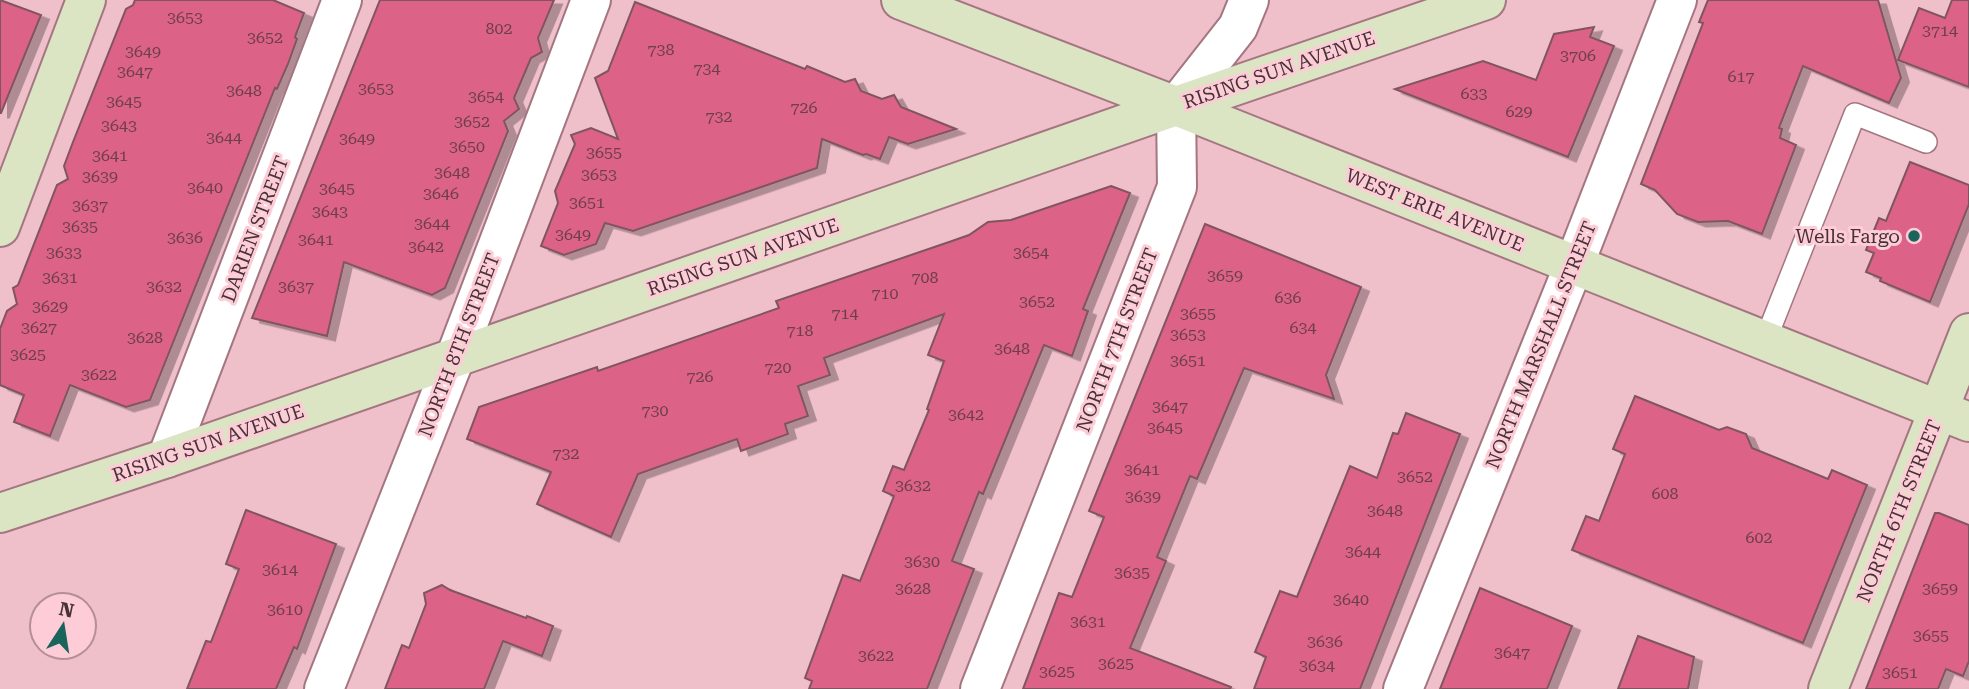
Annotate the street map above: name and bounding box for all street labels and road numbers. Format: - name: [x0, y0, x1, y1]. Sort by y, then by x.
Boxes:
- street label: RISING SUN AVENUE: [1180, 26, 1378, 114]
- street label: DARIEN STREET: [217, 153, 293, 305]
- street label: WEST ERIE AVENUE: [1342, 164, 1528, 256]
- street label: RISING SUN AVENUE: [644, 213, 842, 301]
- street label: NORTH MARSHALL STREET: [1481, 218, 1601, 472]
- street label: NORTH 7TH STREET: [1071, 245, 1163, 435]
- street label: NORTH 8TH STREET: [413, 250, 505, 440]
- street label: RISING SUN AVENUE: [109, 399, 307, 487]
- street label: NORTH 6TH STREET: [1852, 416, 1946, 606]

